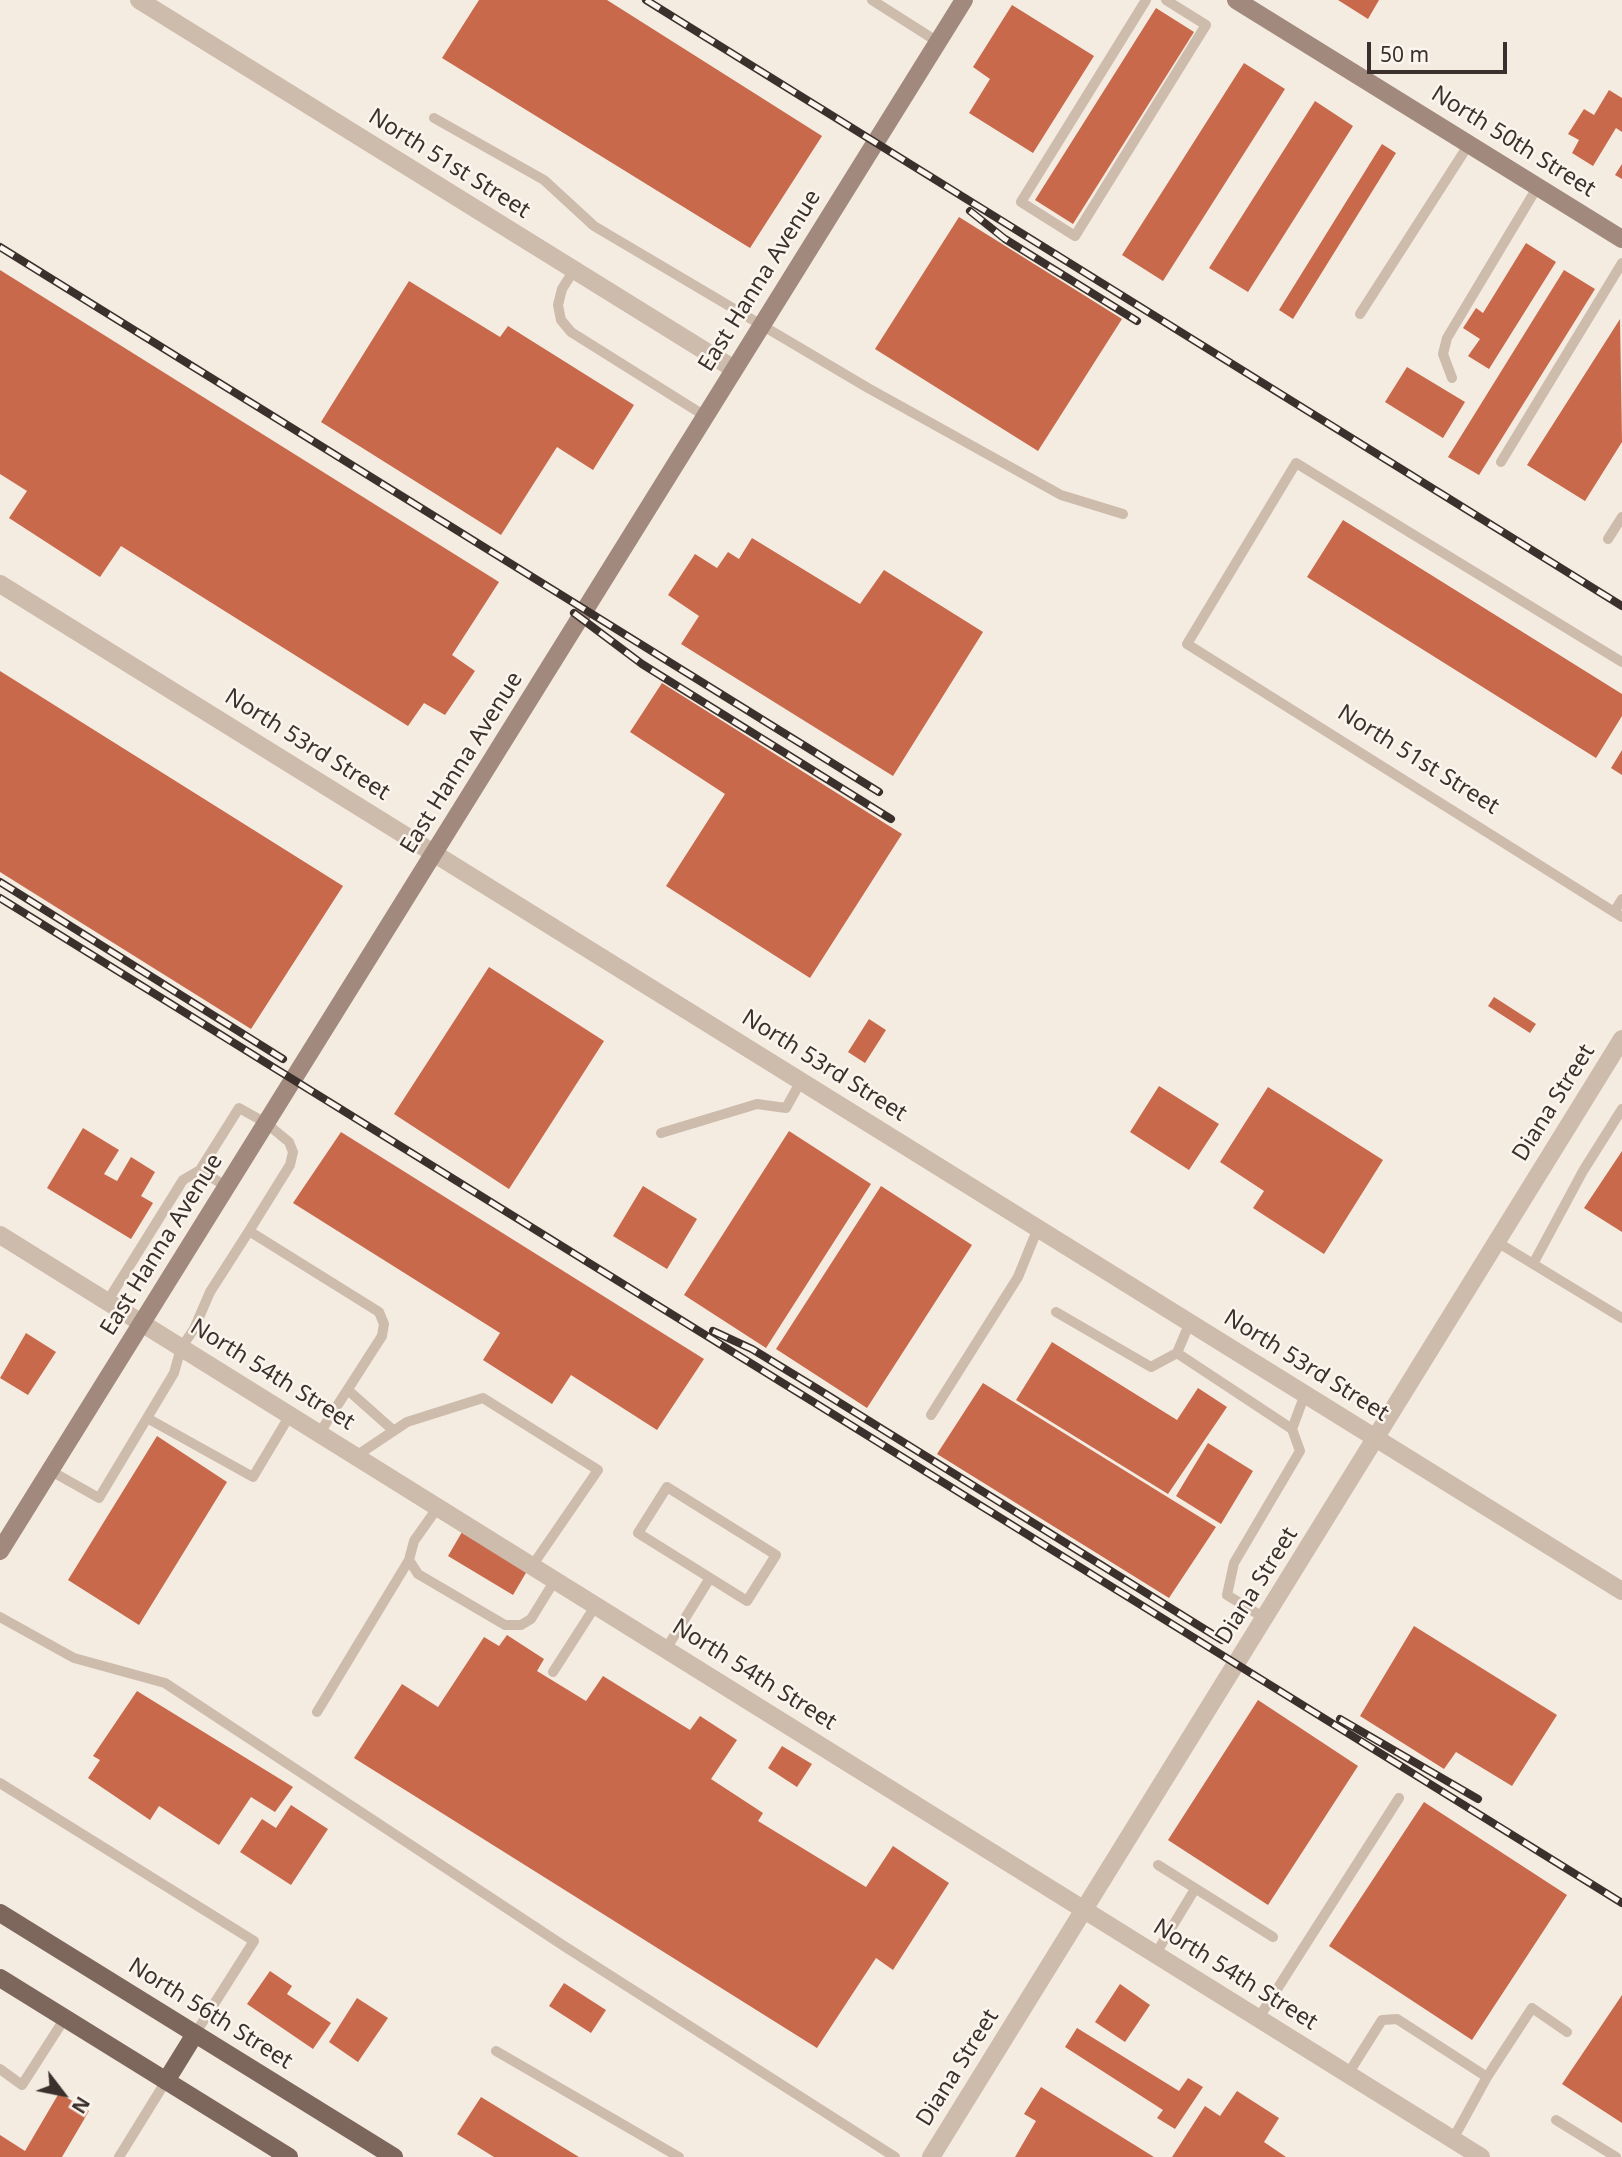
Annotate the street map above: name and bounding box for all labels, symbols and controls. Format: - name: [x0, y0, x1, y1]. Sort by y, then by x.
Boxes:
- scale bar: [1370, 28, 1510, 72]
- text: 50 m: [1380, 40, 1429, 68]
- street label: North 50th Street: [1426, 80, 1600, 204]
- street label: North 51st Street: [363, 103, 535, 225]
- street label: East Hanna Avenue: [693, 185, 827, 377]
- street label: East Hanna Avenue: [395, 667, 529, 859]
- street label: North 53rd Street: [220, 683, 394, 807]
- street label: North 51st Street: [1332, 699, 1504, 821]
- street label: North 53rd Street: [737, 1004, 911, 1128]
- street label: Diana Street: [1507, 1039, 1601, 1167]
- street label: East Hanna Avenue: [95, 1149, 229, 1341]
- street label: North 53rd Street: [1219, 1304, 1393, 1428]
- street label: North 54th Street: [185, 1313, 359, 1437]
- street label: Diana Street: [1210, 1522, 1304, 1650]
- street label: North 54th Street: [667, 1613, 841, 1737]
- street label: North 54th Street: [1148, 1913, 1322, 2037]
- street label: North 56th Street: [123, 1952, 297, 2076]
- street label: Diana Street: [911, 2004, 1005, 2132]
- north arrow: [28, 2059, 98, 2129]
- text: N: [66, 2092, 96, 2119]

